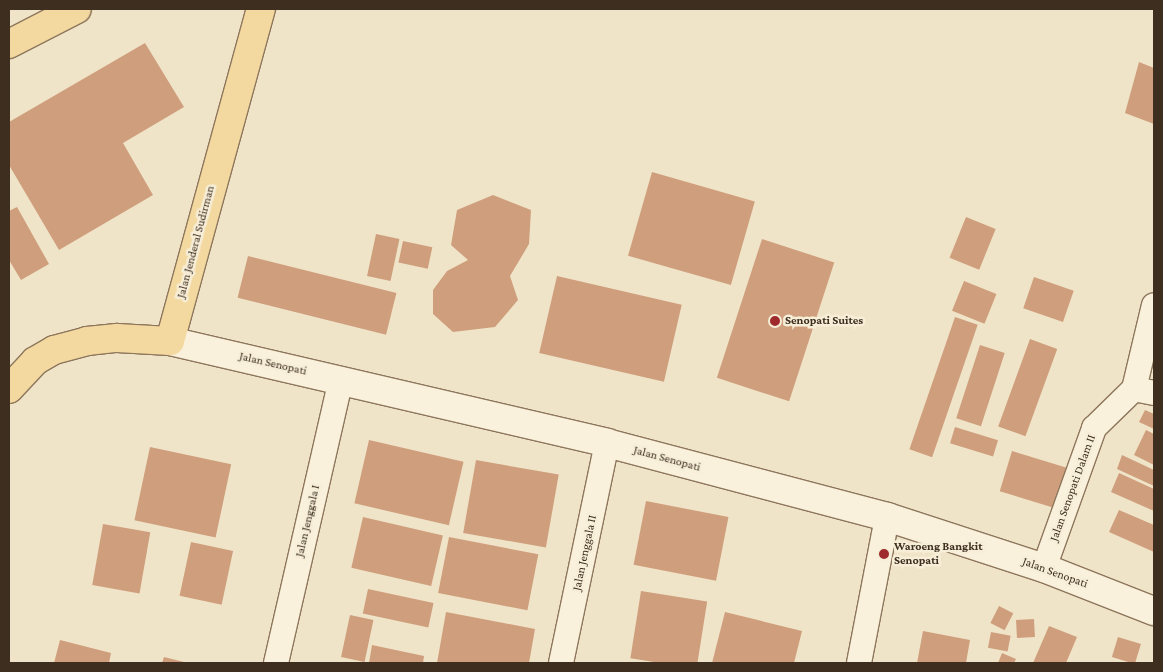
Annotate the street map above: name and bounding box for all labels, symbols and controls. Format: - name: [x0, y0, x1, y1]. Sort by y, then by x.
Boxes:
- street label: Jalan Jenderal Sudirman: [174, 184, 218, 300]
- place label: Senopati Suites: [785, 314, 863, 328]
- marker: Senopati Suites: [769, 315, 781, 327]
- street label: Jalan Senopati: [238, 349, 308, 379]
- street label: Jalan Senopati Dalam II: [1047, 433, 1099, 543]
- street label: Jalan Senopati: [632, 443, 702, 475]
- street label: Jalan Jenggala I: [293, 484, 323, 558]
- street label: Jalan Jenggala II: [570, 514, 600, 592]
- place label: Waroeng Bangkit Senopati: [894, 540, 982, 568]
- marker: Waroeng Bangkit Senopati: [878, 548, 890, 560]
- street label: Jalan Senopati: [1020, 554, 1090, 592]

